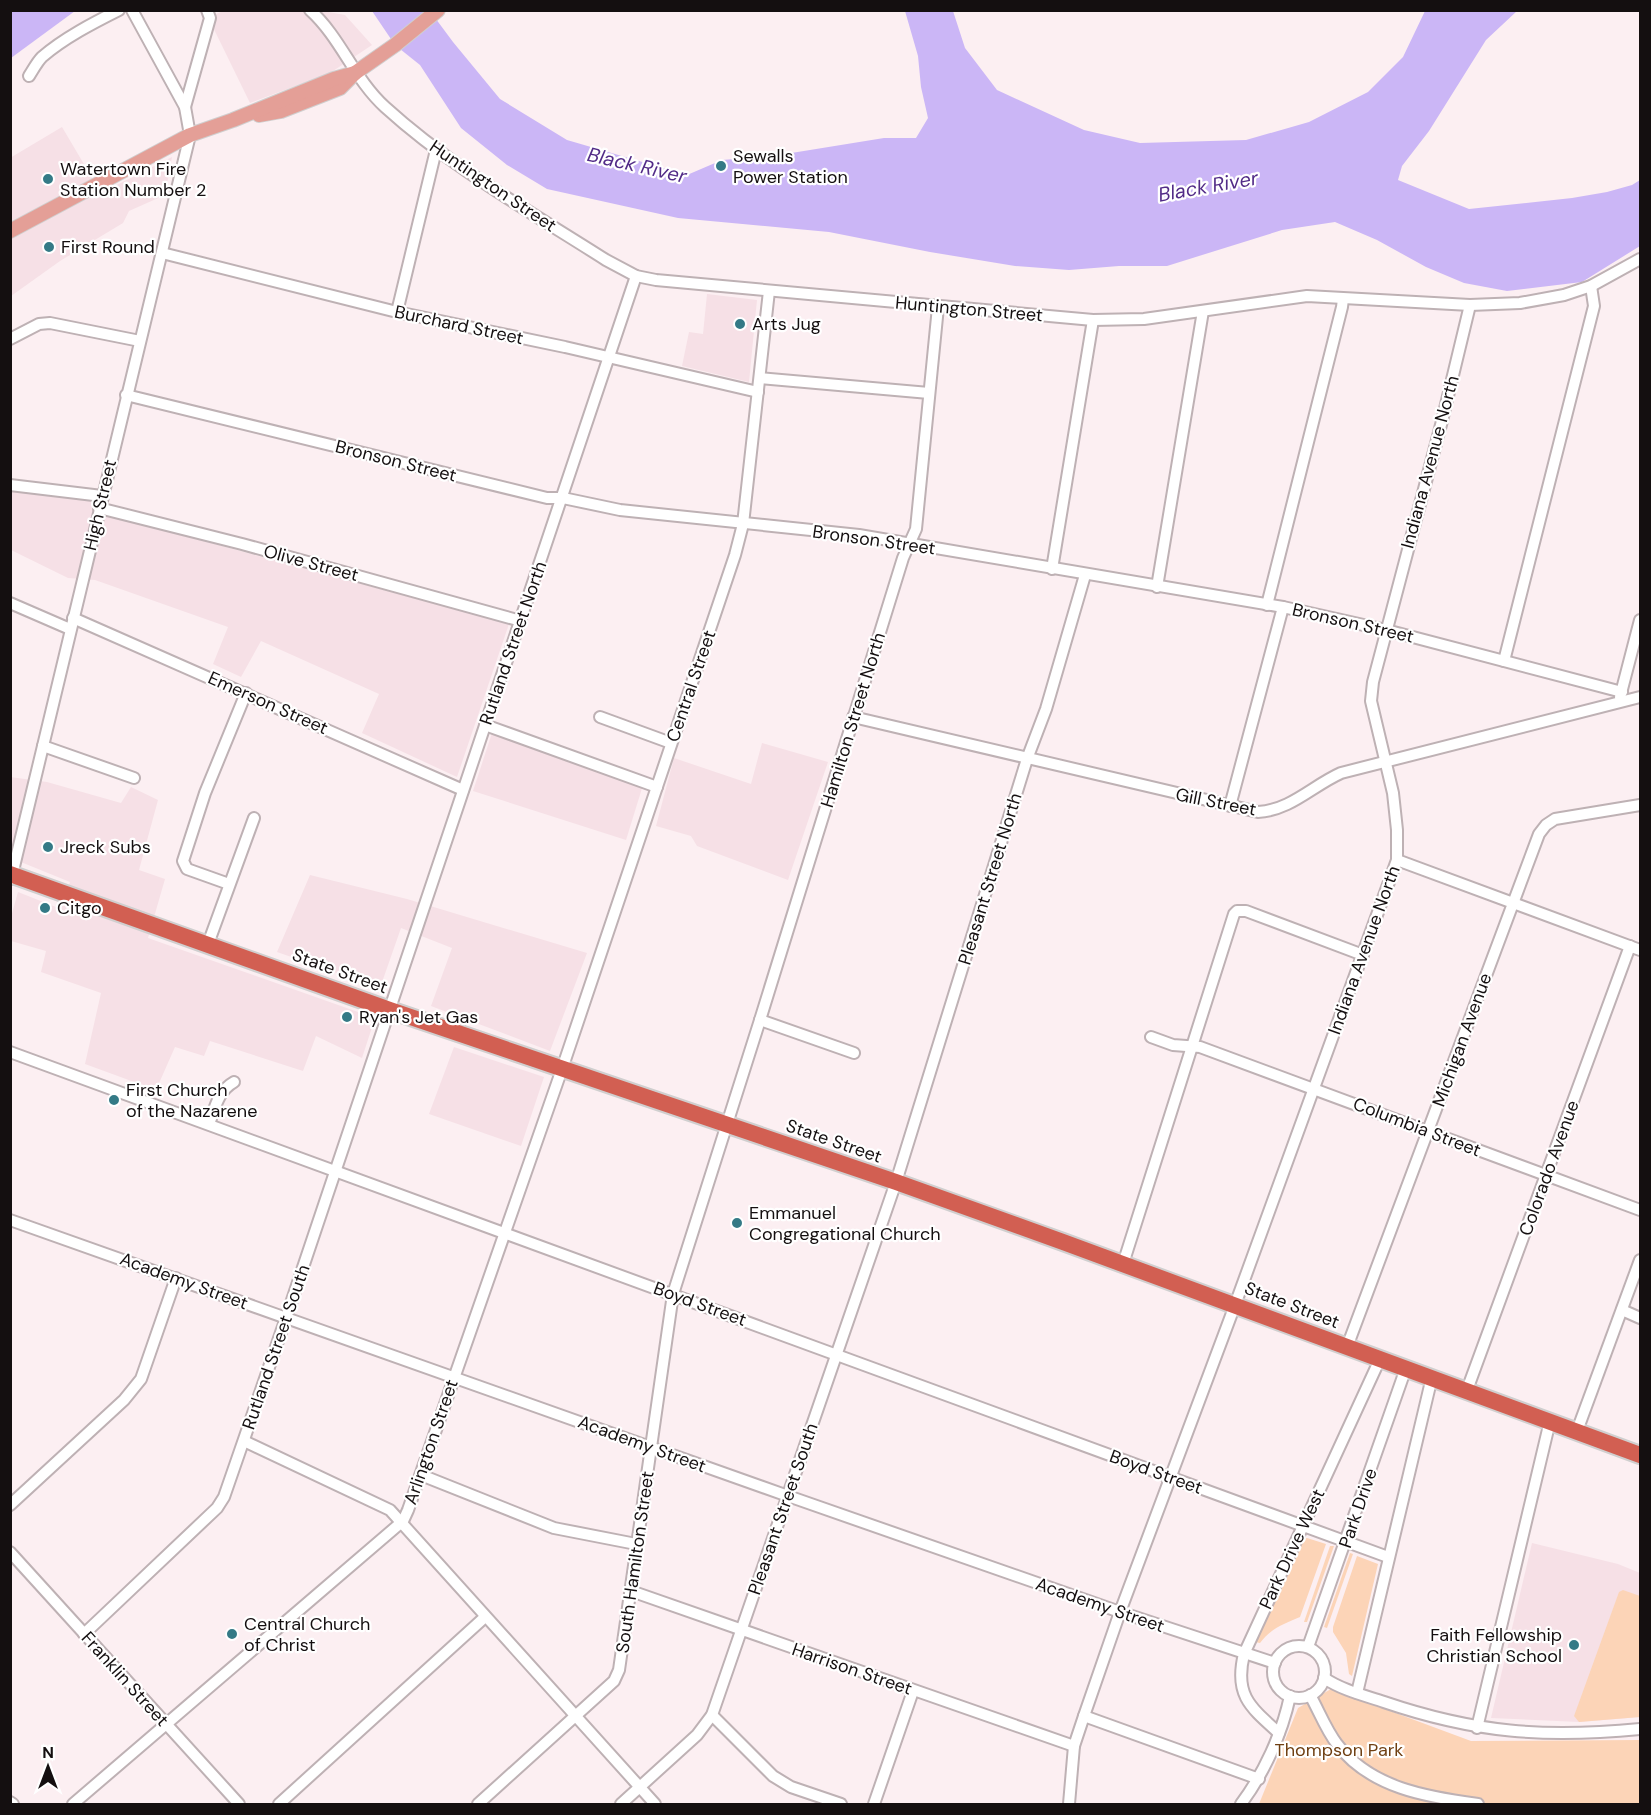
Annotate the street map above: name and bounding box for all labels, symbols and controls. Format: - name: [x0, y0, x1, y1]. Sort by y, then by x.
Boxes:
- street label: Huntington Street: [425, 135, 561, 237]
- water label: Black River: [585, 141, 690, 189]
- place label: Sewalls Power Station: [733, 144, 848, 189]
- place label: Watertown Fire Station Number 2: [60, 157, 206, 202]
- marker: Sewalls Power Station: [714, 159, 728, 173]
- water label: Black River: [1156, 164, 1261, 208]
- marker: Watertown Fire Station Number 2: [41, 172, 55, 186]
- place label: First Round: [61, 235, 155, 259]
- marker: First Round: [42, 240, 56, 254]
- street label: Huntington Street: [894, 291, 1044, 327]
- street label: Burchard Street: [392, 300, 526, 350]
- place label: Arts Jug: [752, 312, 821, 336]
- marker: Arts Jug: [733, 317, 747, 331]
- street label: Indiana Avenue North: [1395, 373, 1465, 551]
- street label: Bronson Street: [333, 434, 459, 488]
- street label: High Street: [78, 457, 122, 553]
- street label: Bronson Street: [811, 519, 937, 561]
- street label: Olive Street: [261, 539, 361, 587]
- street label: Rutland Street North: [474, 558, 552, 728]
- street label: Bronson Street: [1290, 597, 1416, 649]
- street label: Central Street: [661, 627, 721, 745]
- street label: Hamilton Street North: [815, 629, 891, 811]
- street label: Emerson Street: [204, 666, 332, 740]
- street label: Gill Street: [1174, 782, 1258, 822]
- street label: Pleasant Street North: [952, 790, 1028, 968]
- place label: Jreck Subs: [60, 835, 151, 859]
- marker: Jreck Subs: [41, 840, 55, 854]
- street label: Indiana Avenue North: [1322, 862, 1406, 1038]
- place label: Citgo: [57, 896, 102, 920]
- marker: Citgo: [38, 901, 52, 915]
- street label: State Street: [289, 943, 391, 999]
- street label: Michigan Avenue: [1427, 970, 1497, 1110]
- place label: Ryan's Jet Gas: [359, 1005, 478, 1029]
- marker: Ryan's Jet Gas: [340, 1010, 354, 1024]
- place label: First Church of the Nazarene: [126, 1078, 257, 1123]
- street label: Columbia Street: [1350, 1092, 1484, 1162]
- marker: First Church of the Nazarene: [107, 1093, 121, 1107]
- street label: Colorado Avenue: [1513, 1097, 1585, 1239]
- street label: State Street: [783, 1113, 885, 1169]
- place label: Emmanuel Congregational Church: [749, 1201, 941, 1246]
- marker: Emmanuel Congregational Church: [730, 1216, 744, 1230]
- street label: Academy Street: [117, 1247, 251, 1315]
- street label: Rutland Street South: [237, 1261, 315, 1433]
- street label: Boyd Street: [650, 1276, 750, 1332]
- street label: State Street: [1241, 1276, 1343, 1334]
- street label: Arlington Street: [398, 1376, 464, 1508]
- street label: Academy Street: [575, 1410, 709, 1478]
- street label: Pleasant Street South: [742, 1420, 824, 1598]
- street label: Boyd Street: [1106, 1444, 1206, 1500]
- street label: Park Drive: [1333, 1465, 1383, 1551]
- street label: South Hamilton Street: [610, 1469, 660, 1655]
- street label: Park Drive West: [1254, 1485, 1330, 1613]
- street label: Academy Street: [1032, 1572, 1168, 1638]
- place label: Central Church of Christ: [244, 1612, 370, 1657]
- place label: Faith Fellowship Christian School: [1426, 1623, 1562, 1668]
- street label: Franklin Street: [76, 1626, 174, 1732]
- marker: Central Church of Christ: [225, 1627, 239, 1641]
- street label: Harrison Street: [789, 1637, 915, 1701]
- marker: Faith Fellowship Christian School: [1567, 1638, 1581, 1652]
- north arrow: [18, 1737, 78, 1797]
- park label: Thompson Park: [1275, 1738, 1403, 1762]
- text: N: [42, 1742, 54, 1763]

